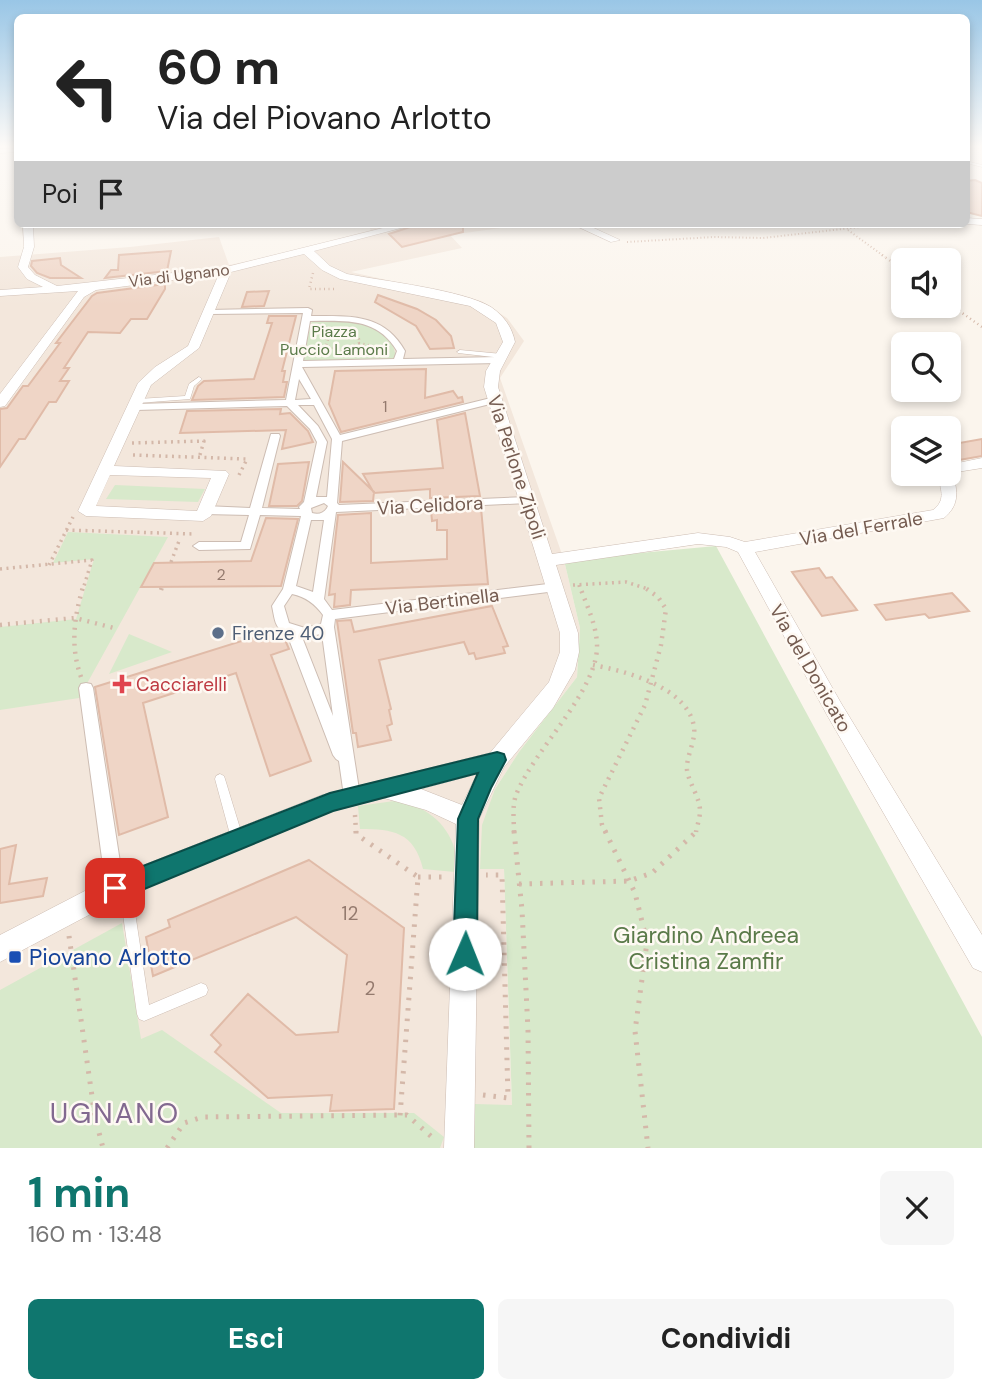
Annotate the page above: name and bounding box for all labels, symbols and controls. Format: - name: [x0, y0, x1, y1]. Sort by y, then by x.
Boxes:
- text: 60 m: [157, 35, 280, 99]
- icon: left: [42, 42, 133, 133]
- text: Via del Piovano Arlotto: [157, 97, 492, 139]
- icon: arrive: [92, 175, 130, 213]
- text: Poi: [42, 177, 78, 211]
- map controls: [891, 248, 961, 486]
- button: sound: [891, 248, 961, 318]
- street label: Via di Ugnano: [127, 259, 231, 292]
- park label: Piazza Puccio Lamoni: [280, 321, 388, 360]
- button: search: [891, 332, 961, 402]
- street label: Via Perlone Zipoli: [481, 392, 552, 542]
- house number: 1: [383, 396, 388, 417]
- button: layers: [891, 416, 961, 486]
- street label: Via Celidora: [376, 490, 484, 521]
- street label: Via del Ferrale: [798, 505, 925, 552]
- house number: 2: [216, 564, 226, 585]
- street label: Via Bertinella: [384, 582, 500, 621]
- street label: Via del Donicato: [764, 600, 857, 737]
- place label: Firenze 40: [232, 621, 324, 646]
- marker: Firenze 40: [210, 625, 226, 641]
- place label: Cacciarelli: [136, 672, 227, 697]
- marker: Cacciarelli: [114, 676, 130, 692]
- pin: [85, 858, 145, 918]
- icon: arrive: [96, 869, 134, 907]
- house number: 12: [342, 901, 358, 926]
- position arrow: [428, 917, 502, 991]
- park label: Giardino Andreea Cristina Zamfir: [613, 920, 799, 976]
- place label: Piovano Arlotto: [29, 942, 191, 972]
- marker: Piovano Arlotto: [7, 949, 23, 965]
- house number: 2: [365, 976, 376, 1001]
- district label: UGNANO: [50, 1095, 180, 1132]
- text: 1 min: [28, 1165, 130, 1220]
- button: close: [880, 1171, 954, 1245]
- text: 160 m · 13:48: [28, 1219, 162, 1249]
- button: Esci: [28, 1299, 484, 1379]
- button: Condividi: [498, 1299, 954, 1379]

